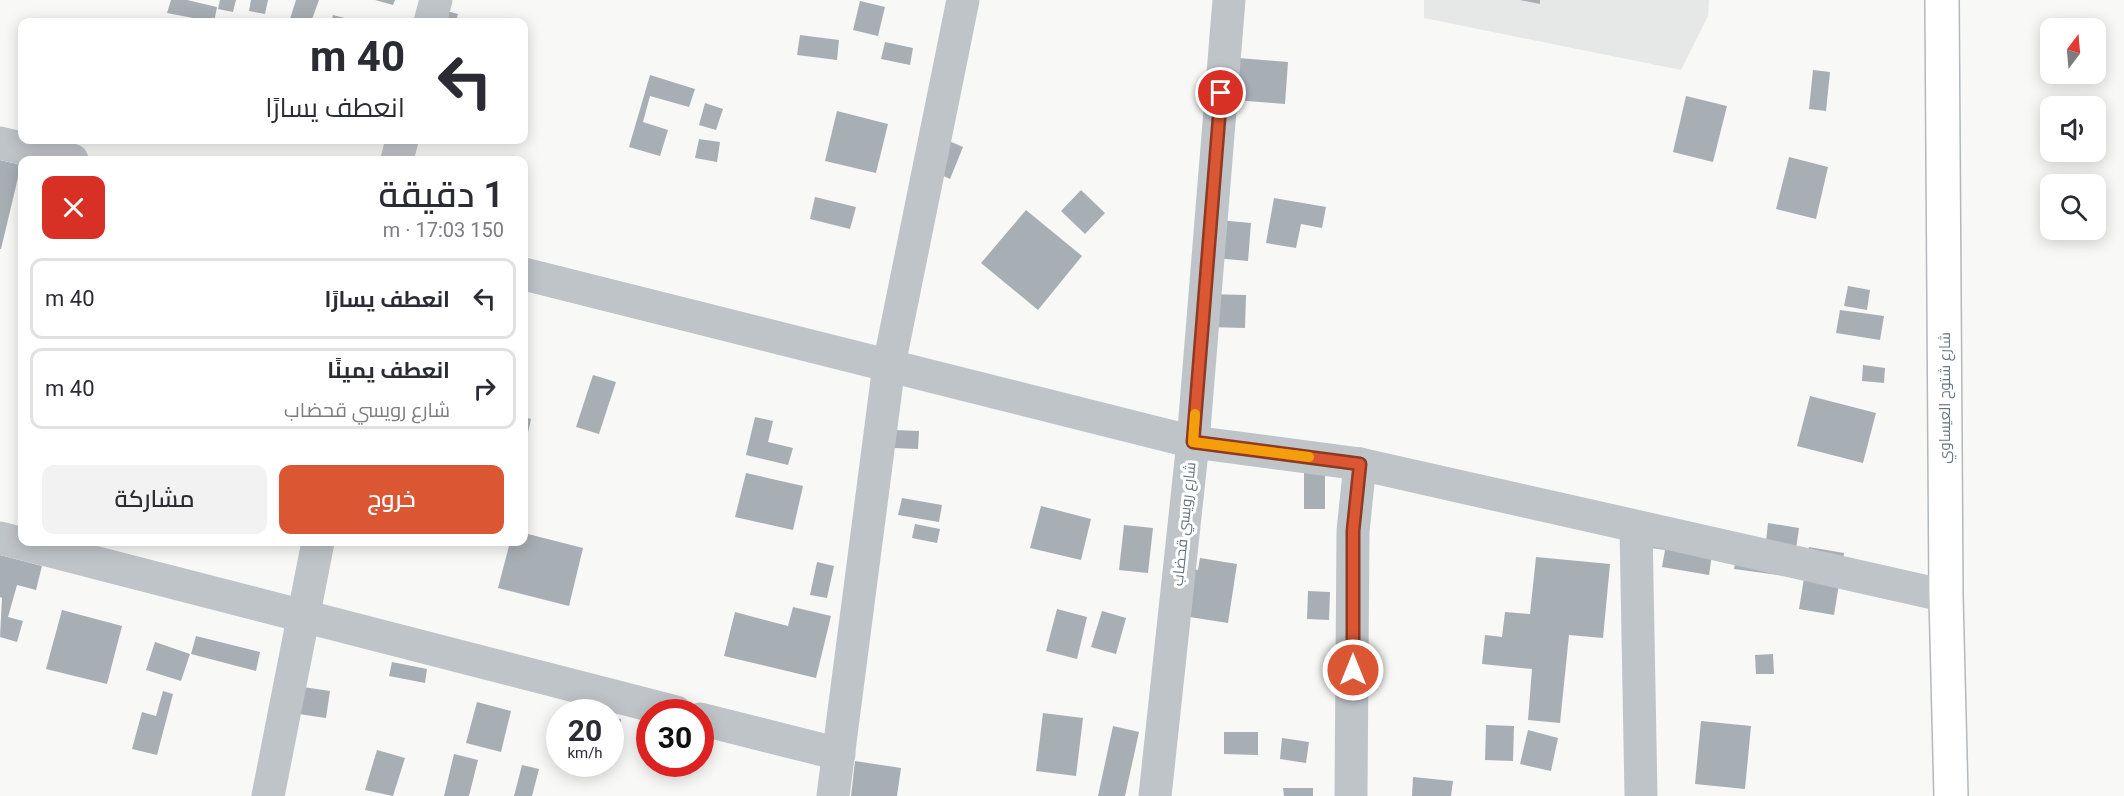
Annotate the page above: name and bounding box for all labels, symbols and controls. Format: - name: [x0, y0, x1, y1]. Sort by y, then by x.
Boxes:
- north arrow: [2040, 18, 2106, 84]
- map controls: [2040, 18, 2106, 240]
- text: 40 m: [310, 32, 405, 81]
- icon: left: [426, 42, 504, 120]
- pin: [1195, 67, 1246, 118]
- icon: arrive: [1204, 76, 1237, 109]
- text: انعطف يسارًا: [265, 92, 405, 124]
- button: sound: [2040, 96, 2106, 162]
- text: 1 دقيقة: [379, 174, 504, 216]
- button: search: [2040, 174, 2106, 240]
- button: close: [42, 176, 105, 239]
- text: 150 m · 17:03: [383, 218, 504, 242]
- icon: left: [468, 282, 501, 315]
- text: 40 m: [45, 286, 95, 311]
- text: انعطف يسارًا: [325, 287, 450, 312]
- street label: شارع شتوح العيساوي: [1936, 332, 1957, 464]
- text: انعطف يمينًا: [327, 358, 450, 383]
- icon: right: [468, 372, 501, 405]
- text: 40 m: [45, 376, 95, 401]
- text: شارع رويسي قحضاب: [284, 398, 450, 422]
- street label: شارع رويسي قحضاب: [1169, 461, 1202, 587]
- button: مشاركة: [42, 465, 267, 534]
- button: خروج: [279, 465, 504, 534]
- position arrow: [1321, 638, 1385, 702]
- speed limit sign: 30: [636, 699, 714, 777]
- text: 20: [568, 713, 602, 748]
- text: km/h: [567, 744, 603, 762]

